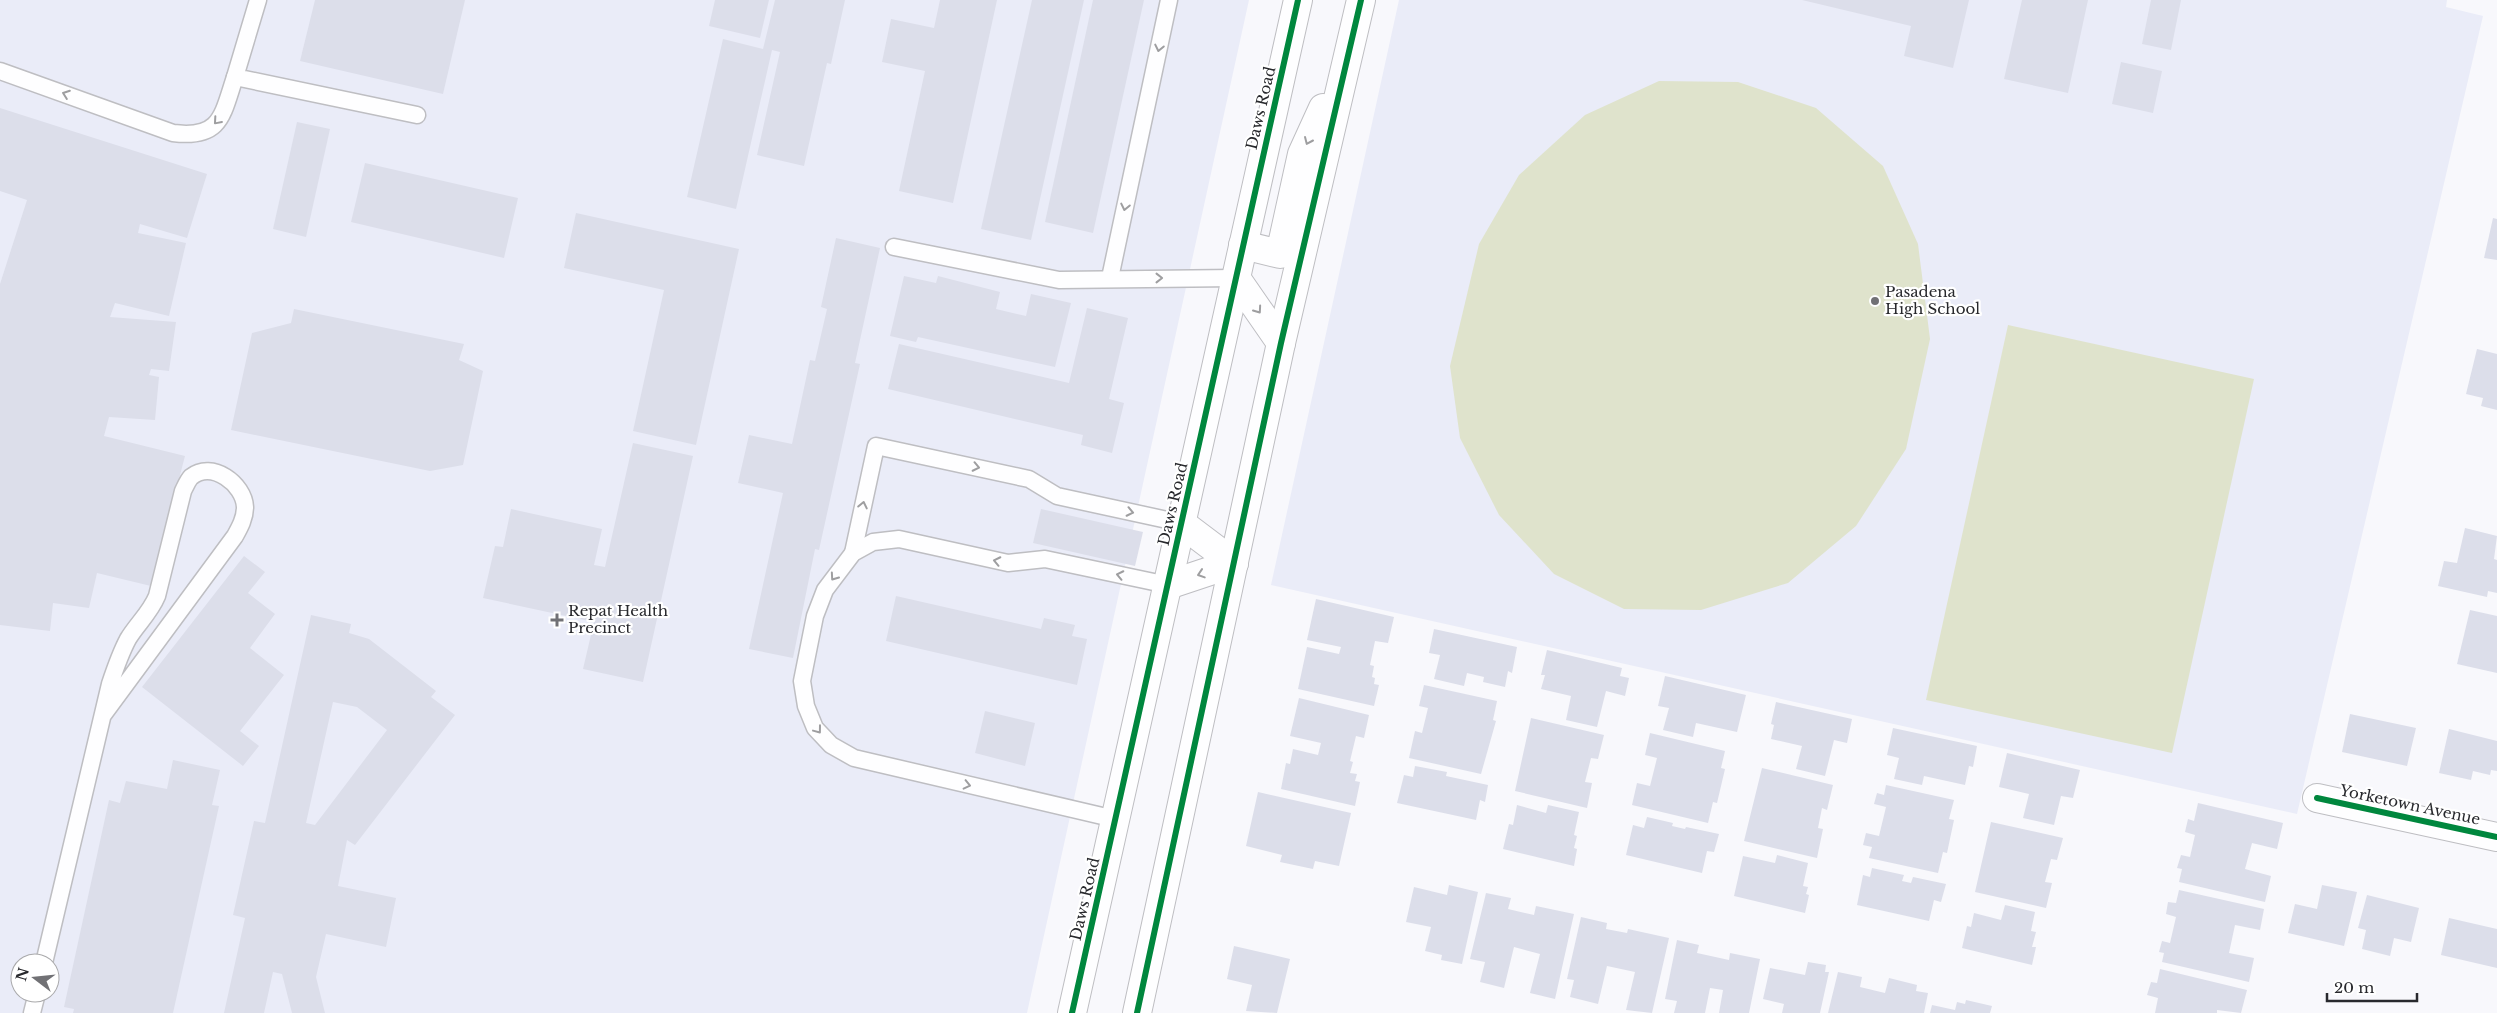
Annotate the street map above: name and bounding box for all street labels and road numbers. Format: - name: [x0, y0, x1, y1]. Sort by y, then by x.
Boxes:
- street label: Daws Road: [1242, 64, 1279, 151]
- street label: Daws Road: [1154, 460, 1191, 547]
- street label: Yorketown Avenue: [2337, 780, 2482, 829]
- street label: Daws Road: [1066, 855, 1103, 942]

